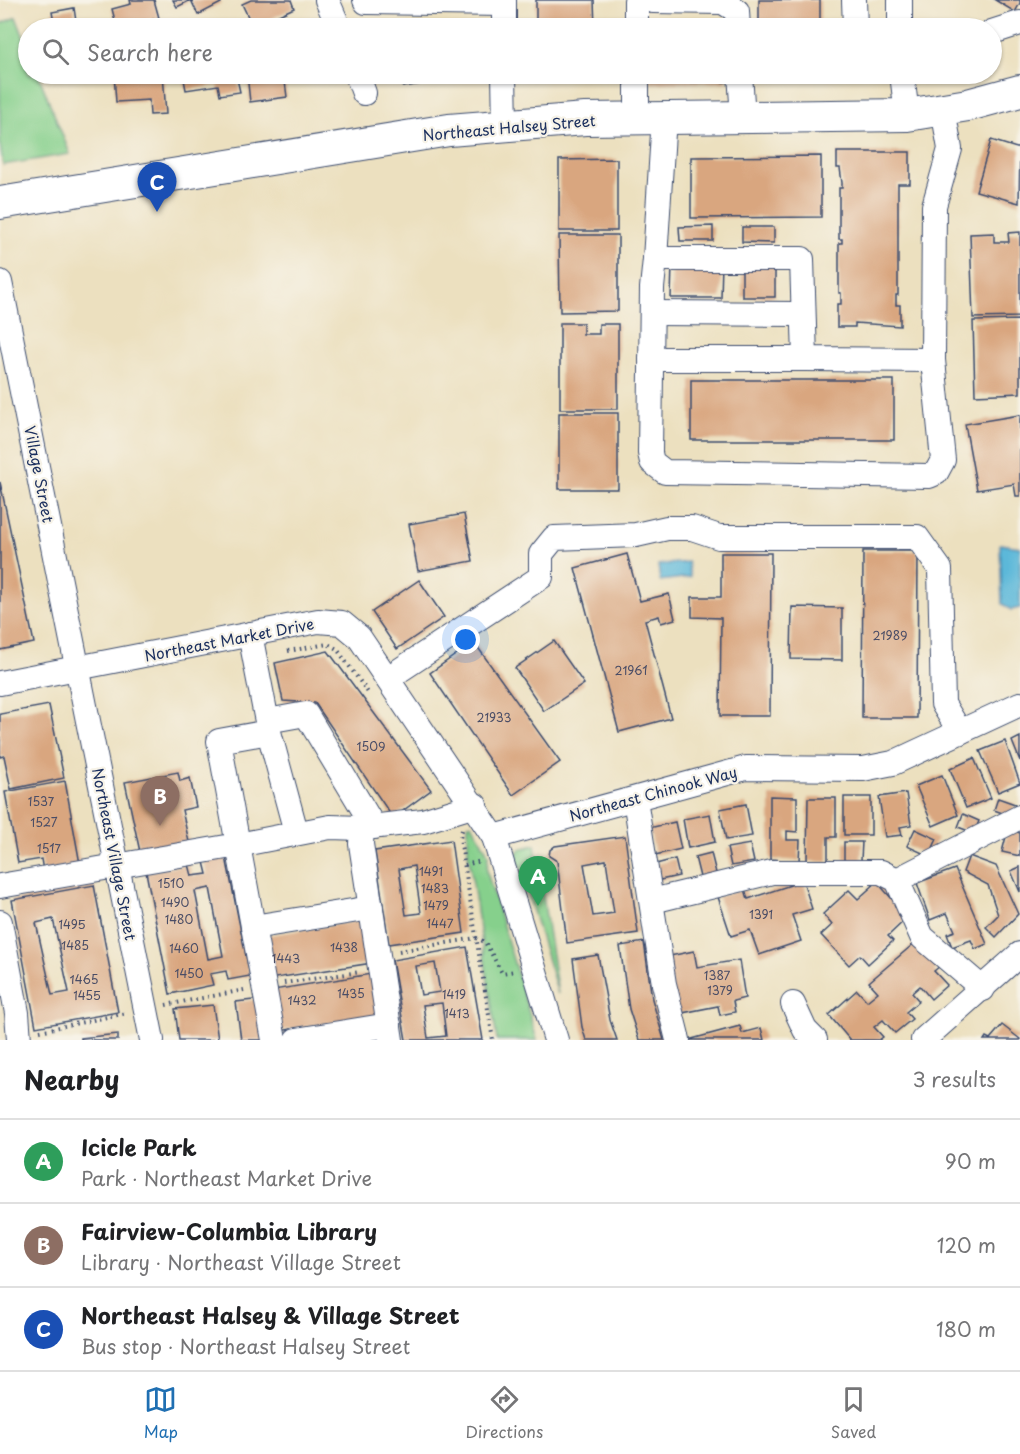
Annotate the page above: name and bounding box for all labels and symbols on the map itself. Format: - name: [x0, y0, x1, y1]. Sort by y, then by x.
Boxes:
- street label: Northeast Halsey Street: [422, 108, 597, 146]
- pin: C: [138, 162, 176, 212]
- street label: Village Street: [19, 424, 61, 524]
- street label: Northeast Market Drive: [142, 611, 316, 667]
- your location: [451, 625, 480, 654]
- house number: 21989: [872, 626, 908, 644]
- house number: 21961: [614, 661, 648, 679]
- house number: 21933: [476, 708, 512, 726]
- house number: 1509: [357, 737, 385, 755]
- street label: Northeast Chinook Way: [567, 760, 739, 826]
- street label: Northeast Village Street: [87, 766, 143, 942]
- pin: B: [140, 776, 180, 826]
- house number: 1537: [28, 792, 55, 810]
- house number: 1527: [30, 813, 58, 831]
- house number: 1517: [37, 839, 62, 857]
- pin: A: [518, 856, 558, 906]
- house number: 1491: [419, 862, 443, 880]
- house number: 1510: [158, 874, 184, 892]
- house number: 1483: [421, 879, 449, 897]
- house number: 1490: [161, 893, 189, 911]
- house number: 1479: [423, 896, 449, 914]
- house number: 1391: [749, 905, 773, 923]
- house number: 1480: [165, 910, 194, 928]
- house number: 1447: [427, 914, 454, 932]
- house number: 1495: [58, 915, 86, 933]
- house number: 1485: [61, 936, 89, 954]
- house number: 1438: [330, 938, 358, 956]
- house number: 1460: [169, 939, 199, 957]
- house number: 1443: [272, 949, 300, 967]
- house number: 1450: [175, 964, 204, 982]
- house number: 1387: [704, 966, 730, 984]
- house number: 1465: [70, 970, 98, 988]
- house number: 1379: [707, 981, 733, 999]
- house number: 1435: [337, 984, 365, 1002]
- house number: 1419: [442, 985, 466, 1003]
- house number: 1455: [73, 986, 101, 1004]
- house number: 1432: [288, 991, 316, 1009]
- house number: 1413: [444, 1004, 470, 1022]

